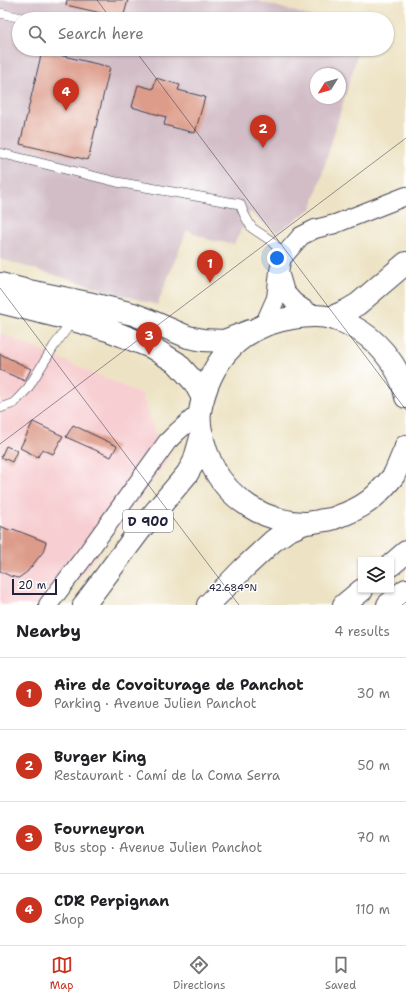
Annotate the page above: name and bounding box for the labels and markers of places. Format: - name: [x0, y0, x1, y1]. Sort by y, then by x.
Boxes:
- pin: 4: [53, 78, 79, 111]
- pin: 2: [250, 115, 276, 148]
- pin: 1: [197, 250, 223, 283]
- pin: 3: [136, 322, 162, 355]

